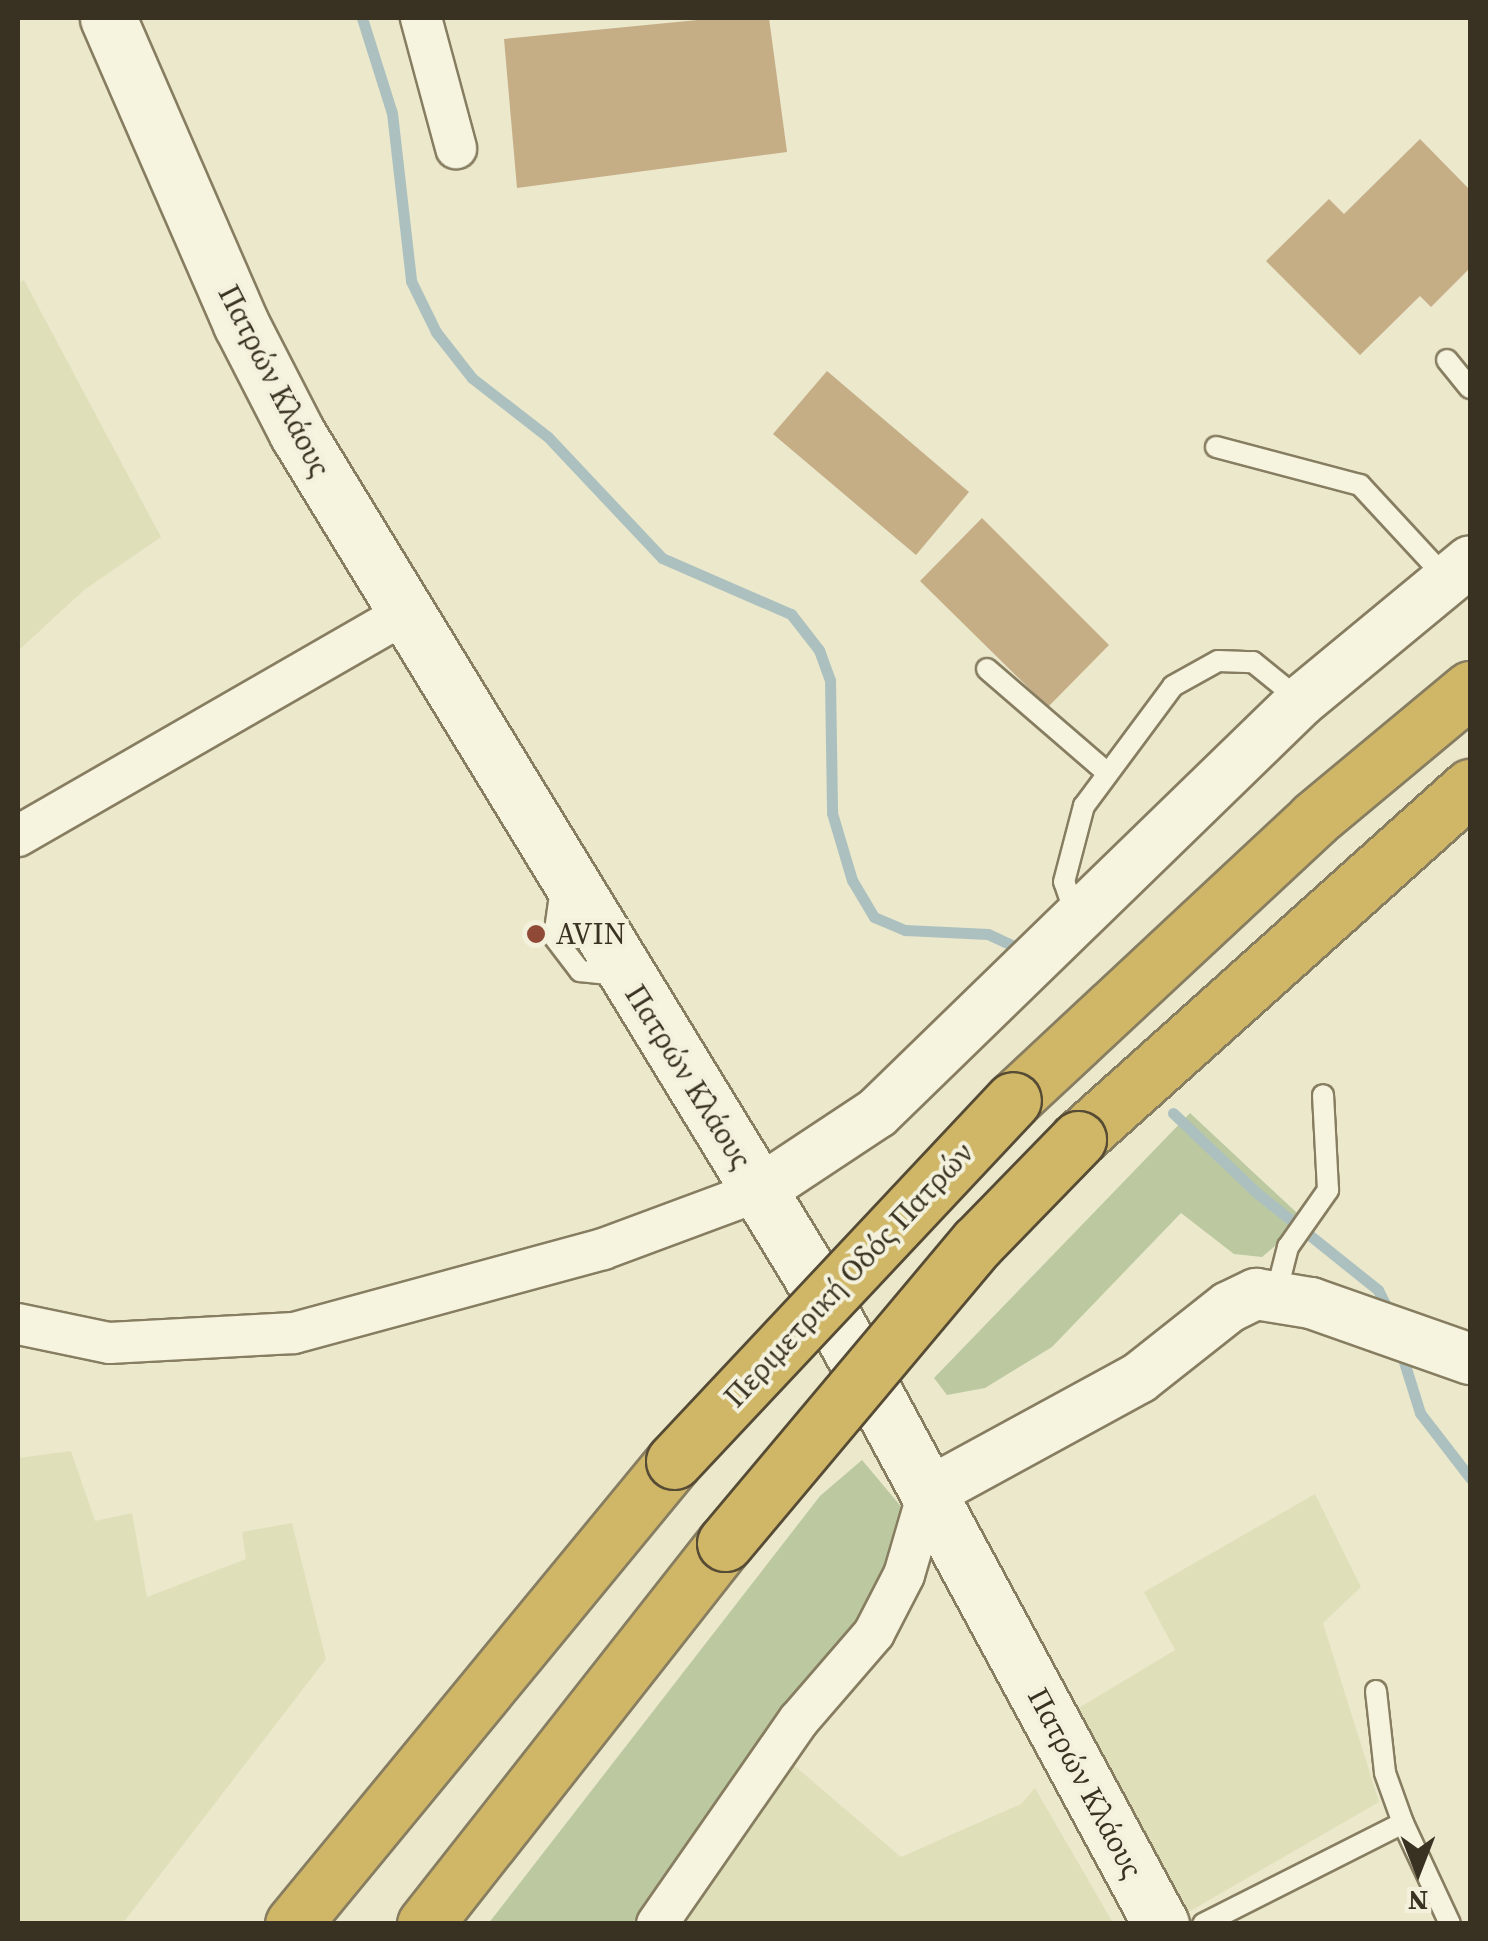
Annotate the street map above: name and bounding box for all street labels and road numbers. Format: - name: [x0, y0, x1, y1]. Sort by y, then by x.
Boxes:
- street label: Πατρών Κλάους: [210, 279, 338, 483]
- street label: Πατρών Κλάους: [617, 978, 759, 1176]
- street label: Περιμετρική Οδός Πατρών: [717, 1135, 981, 1415]
- street label: Πατρών Κλάους: [1020, 1682, 1150, 1884]

